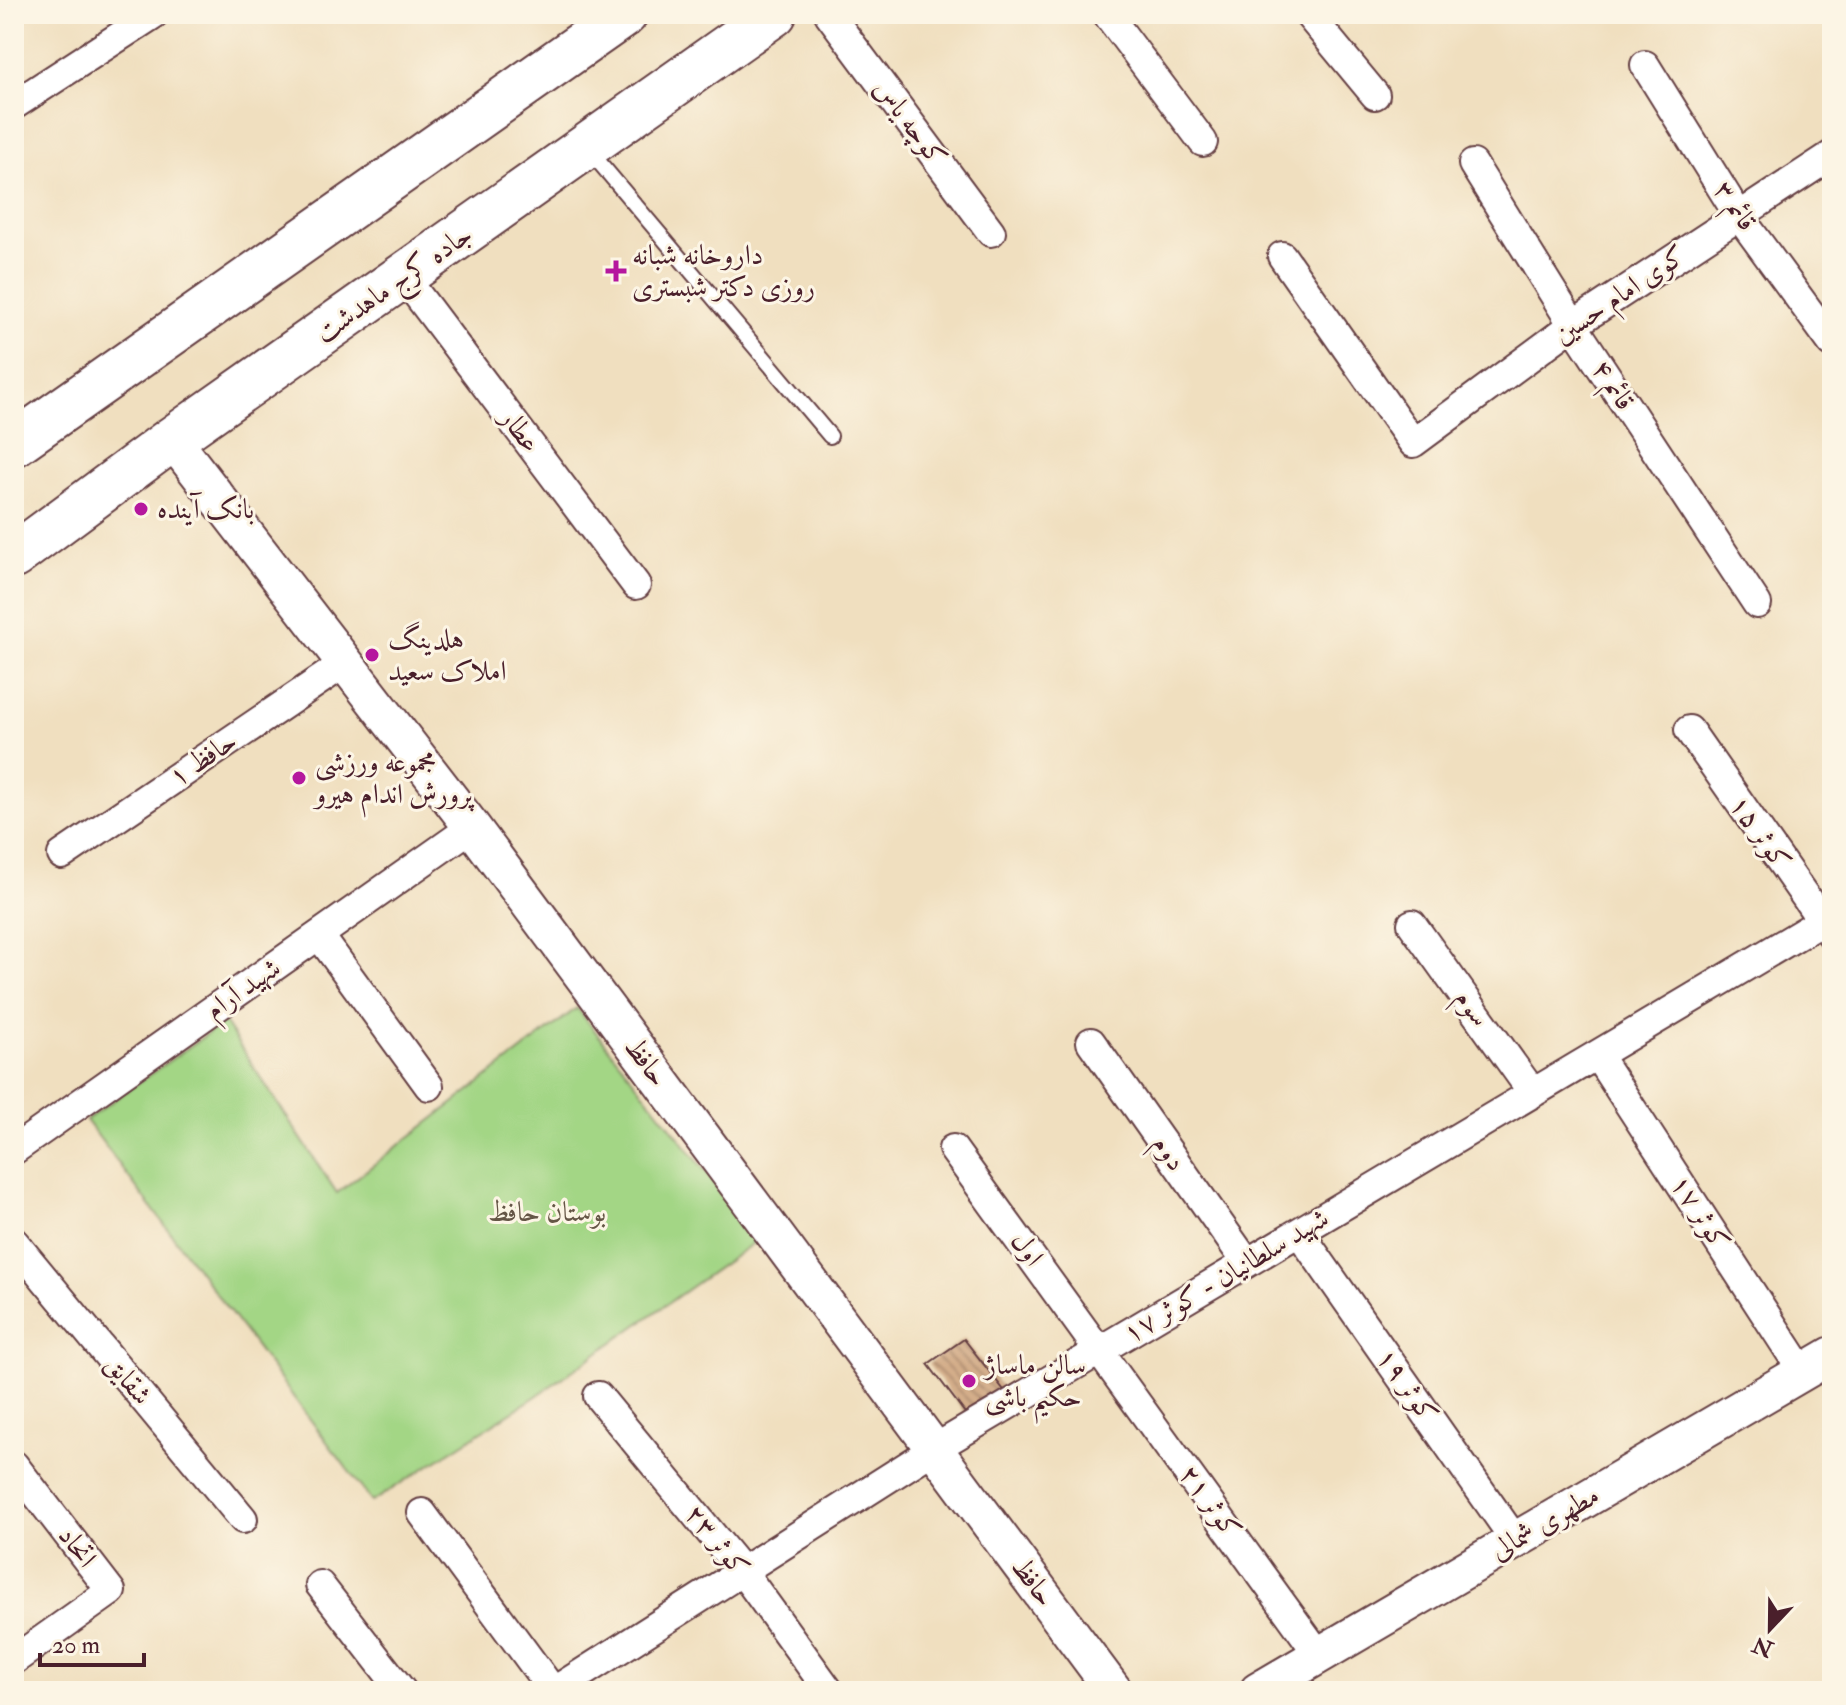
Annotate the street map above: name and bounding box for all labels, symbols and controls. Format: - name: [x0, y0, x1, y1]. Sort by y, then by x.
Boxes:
- street label: کوچه یاس: [865, 72, 954, 175]
- street label: قائم ۳: [1701, 174, 1764, 241]
- street label: جاده کرج ماهدشت: [309, 217, 483, 357]
- place label: داروخانه شبانه روزی دکتر شبستری: [632, 238, 815, 305]
- street label: کوی امام حسین: [1547, 238, 1697, 357]
- marker: داروخانه شبانه روزی دکتر شبستری: [607, 262, 625, 280]
- street label: قائم ۴: [1579, 353, 1642, 420]
- street label: عطار: [490, 400, 548, 460]
- place label: بانک آینده: [157, 492, 254, 527]
- marker: بانک آینده: [132, 500, 150, 518]
- place label: هلدینگ املاک سعید: [388, 621, 507, 689]
- marker: هلدینگ املاک سعید: [363, 646, 381, 664]
- street label: حافظ ۱: [162, 724, 244, 794]
- place label: مجموعه ورزشی پرورش اندام هیرو: [312, 745, 476, 818]
- marker: مجموعه ورزشی پرورش اندام هیرو: [290, 769, 308, 787]
- street label: کوثر ۱۵: [1722, 789, 1798, 877]
- street label: شهید آرام: [198, 950, 291, 1032]
- street label: سوم: [1442, 982, 1497, 1037]
- street label: حافظ: [616, 1030, 676, 1094]
- street label: دوم: [1139, 1128, 1194, 1181]
- street label: کوثر ۱۷: [1663, 1168, 1737, 1258]
- park label: بوستان حافظ: [488, 1195, 606, 1230]
- street label: شهید سلطانیان - کوثر ۱۷: [1117, 1201, 1335, 1351]
- street label: اول: [1003, 1225, 1051, 1273]
- street label: کوثر ۱۹: [1369, 1342, 1445, 1430]
- street label: شقایق: [97, 1348, 159, 1412]
- place label: سالن ماساژ حکیم باشی: [982, 1348, 1086, 1424]
- marker: سالن ماساژ حکیم باشی: [960, 1372, 978, 1390]
- street label: کوثر ۲۱: [1171, 1458, 1249, 1546]
- street label: مطهری شمالی: [1484, 1478, 1606, 1568]
- street label: کوثر ۲۳: [677, 1497, 757, 1585]
- street label: اتحاد: [50, 1519, 104, 1575]
- street label: حافظ: [1003, 1550, 1063, 1614]
- north arrow: [1730, 1589, 1810, 1669]
- scale bar: [40, 1617, 144, 1667]
- text: 20 m: [52, 1630, 101, 1661]
- text: N: [1748, 1630, 1778, 1664]

